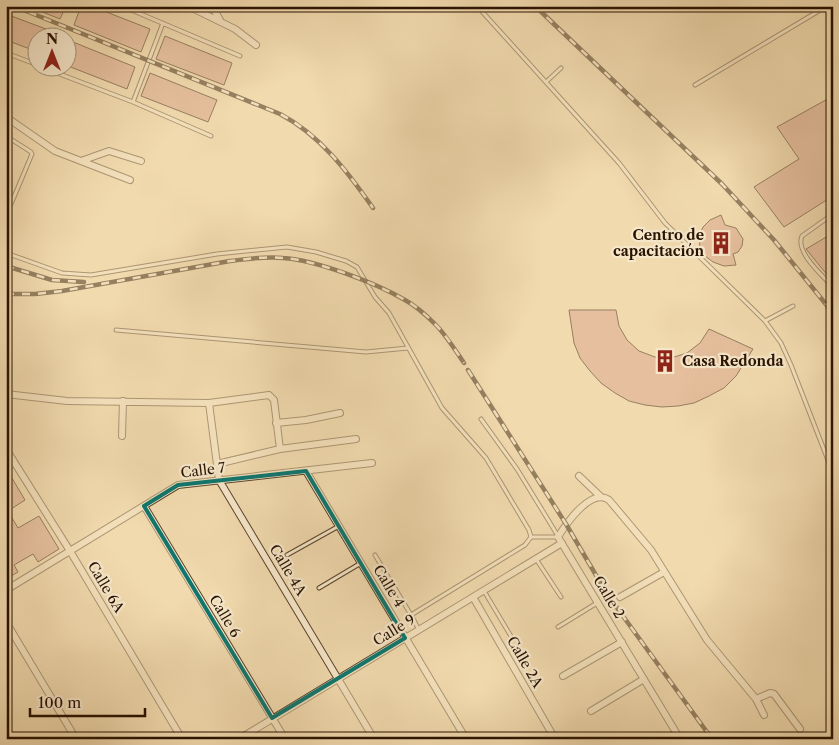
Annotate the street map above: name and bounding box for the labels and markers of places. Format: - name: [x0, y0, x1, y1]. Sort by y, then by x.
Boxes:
- place label: Centro de capacitación: [613, 226, 704, 260]
- building icon: Centro de capacitación: [708, 230, 734, 256]
- building icon: Casa Redonda: [652, 348, 678, 374]
- place label: Casa Redonda: [682, 352, 785, 370]

